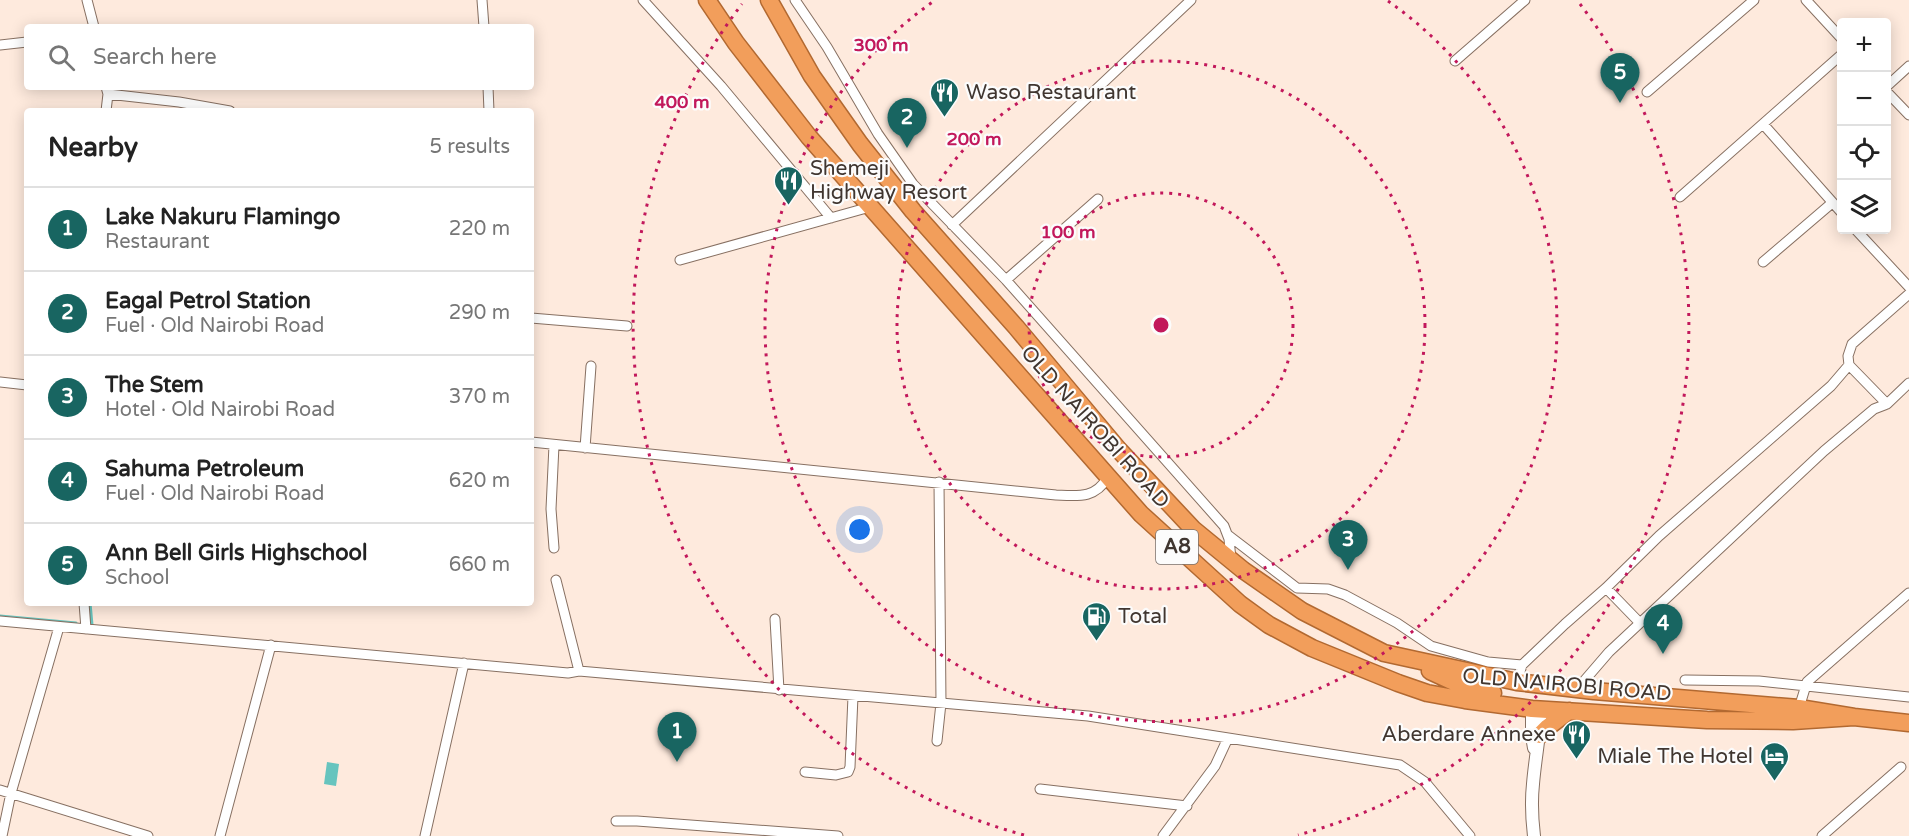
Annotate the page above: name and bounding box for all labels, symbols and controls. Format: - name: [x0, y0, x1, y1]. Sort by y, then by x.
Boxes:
- map controls: [1837, 18, 1891, 234]
- button: +: [1837, 18, 1891, 72]
- search box: [24, 24, 534, 90]
- text: 300 m: [853, 34, 909, 56]
- icon: search: [45, 41, 78, 74]
- text: Search here: [93, 44, 217, 70]
- pin: 5: [1600, 54, 1640, 103]
- button: −: [1837, 72, 1891, 126]
- restaurant icon: Waso Restaurant: [929, 76, 961, 118]
- place label: Waso Restaurant: [966, 80, 1136, 105]
- text: 400 m: [654, 91, 710, 113]
- pin: 2: [888, 98, 926, 148]
- button: locate: [1837, 126, 1891, 180]
- text: 200 m: [946, 128, 1002, 150]
- text: Nearby: [48, 132, 138, 163]
- text: 5 results: [430, 135, 510, 159]
- place label: Shemeji Highway Resort: [810, 156, 967, 205]
- restaurant icon: Shemeji Highway Resort: [773, 164, 805, 206]
- button: layers: [1837, 180, 1891, 234]
- text: Lake Nakuru Flamingo: [105, 204, 340, 230]
- text: 1: [61, 217, 74, 241]
- text: 220 m: [449, 217, 510, 241]
- text: 100 m: [1040, 221, 1096, 243]
- text: Restaurant: [105, 230, 210, 254]
- text: Eagal Petrol Station: [105, 288, 311, 314]
- text: 2: [61, 301, 74, 325]
- text: 290 m: [449, 301, 510, 325]
- text: Fuel · Old Nairobi Road: [105, 314, 324, 338]
- centre of rings: [1151, 315, 1171, 335]
- street label: OLD NAIROBI ROAD: [1015, 341, 1175, 513]
- text: The Stem: [105, 372, 204, 398]
- text: 3: [61, 385, 74, 409]
- text: 370 m: [449, 385, 510, 409]
- text: Hotel · Old Nairobi Road: [105, 398, 335, 422]
- text: Sahuma Petroleum: [105, 456, 304, 482]
- text: 4: [61, 469, 74, 493]
- text: 620 m: [449, 469, 510, 493]
- text: Fuel · Old Nairobi Road: [105, 482, 324, 506]
- your location: [845, 515, 874, 544]
- pin: 3: [1328, 520, 1368, 570]
- road number: A8: [1156, 530, 1198, 564]
- text: Ann Bell Girls Highschool: [105, 540, 367, 566]
- text: 5: [61, 553, 74, 577]
- text: 660 m: [449, 553, 510, 577]
- text: School: [105, 566, 169, 590]
- fuel station icon: Total: [1081, 600, 1113, 642]
- place label: Total: [1118, 604, 1167, 629]
- pin: 4: [1644, 604, 1682, 654]
- street label: OLD NAIROBI ROAD: [1461, 663, 1673, 707]
- pin: 1: [658, 712, 696, 762]
- restaurant icon: Aberdare Annexe: [1561, 718, 1593, 760]
- place label: Aberdare Annexe: [1382, 722, 1556, 747]
- hotel icon: Miale The Hotel: [1758, 740, 1790, 782]
- place label: Miale The Hotel: [1597, 744, 1753, 769]

